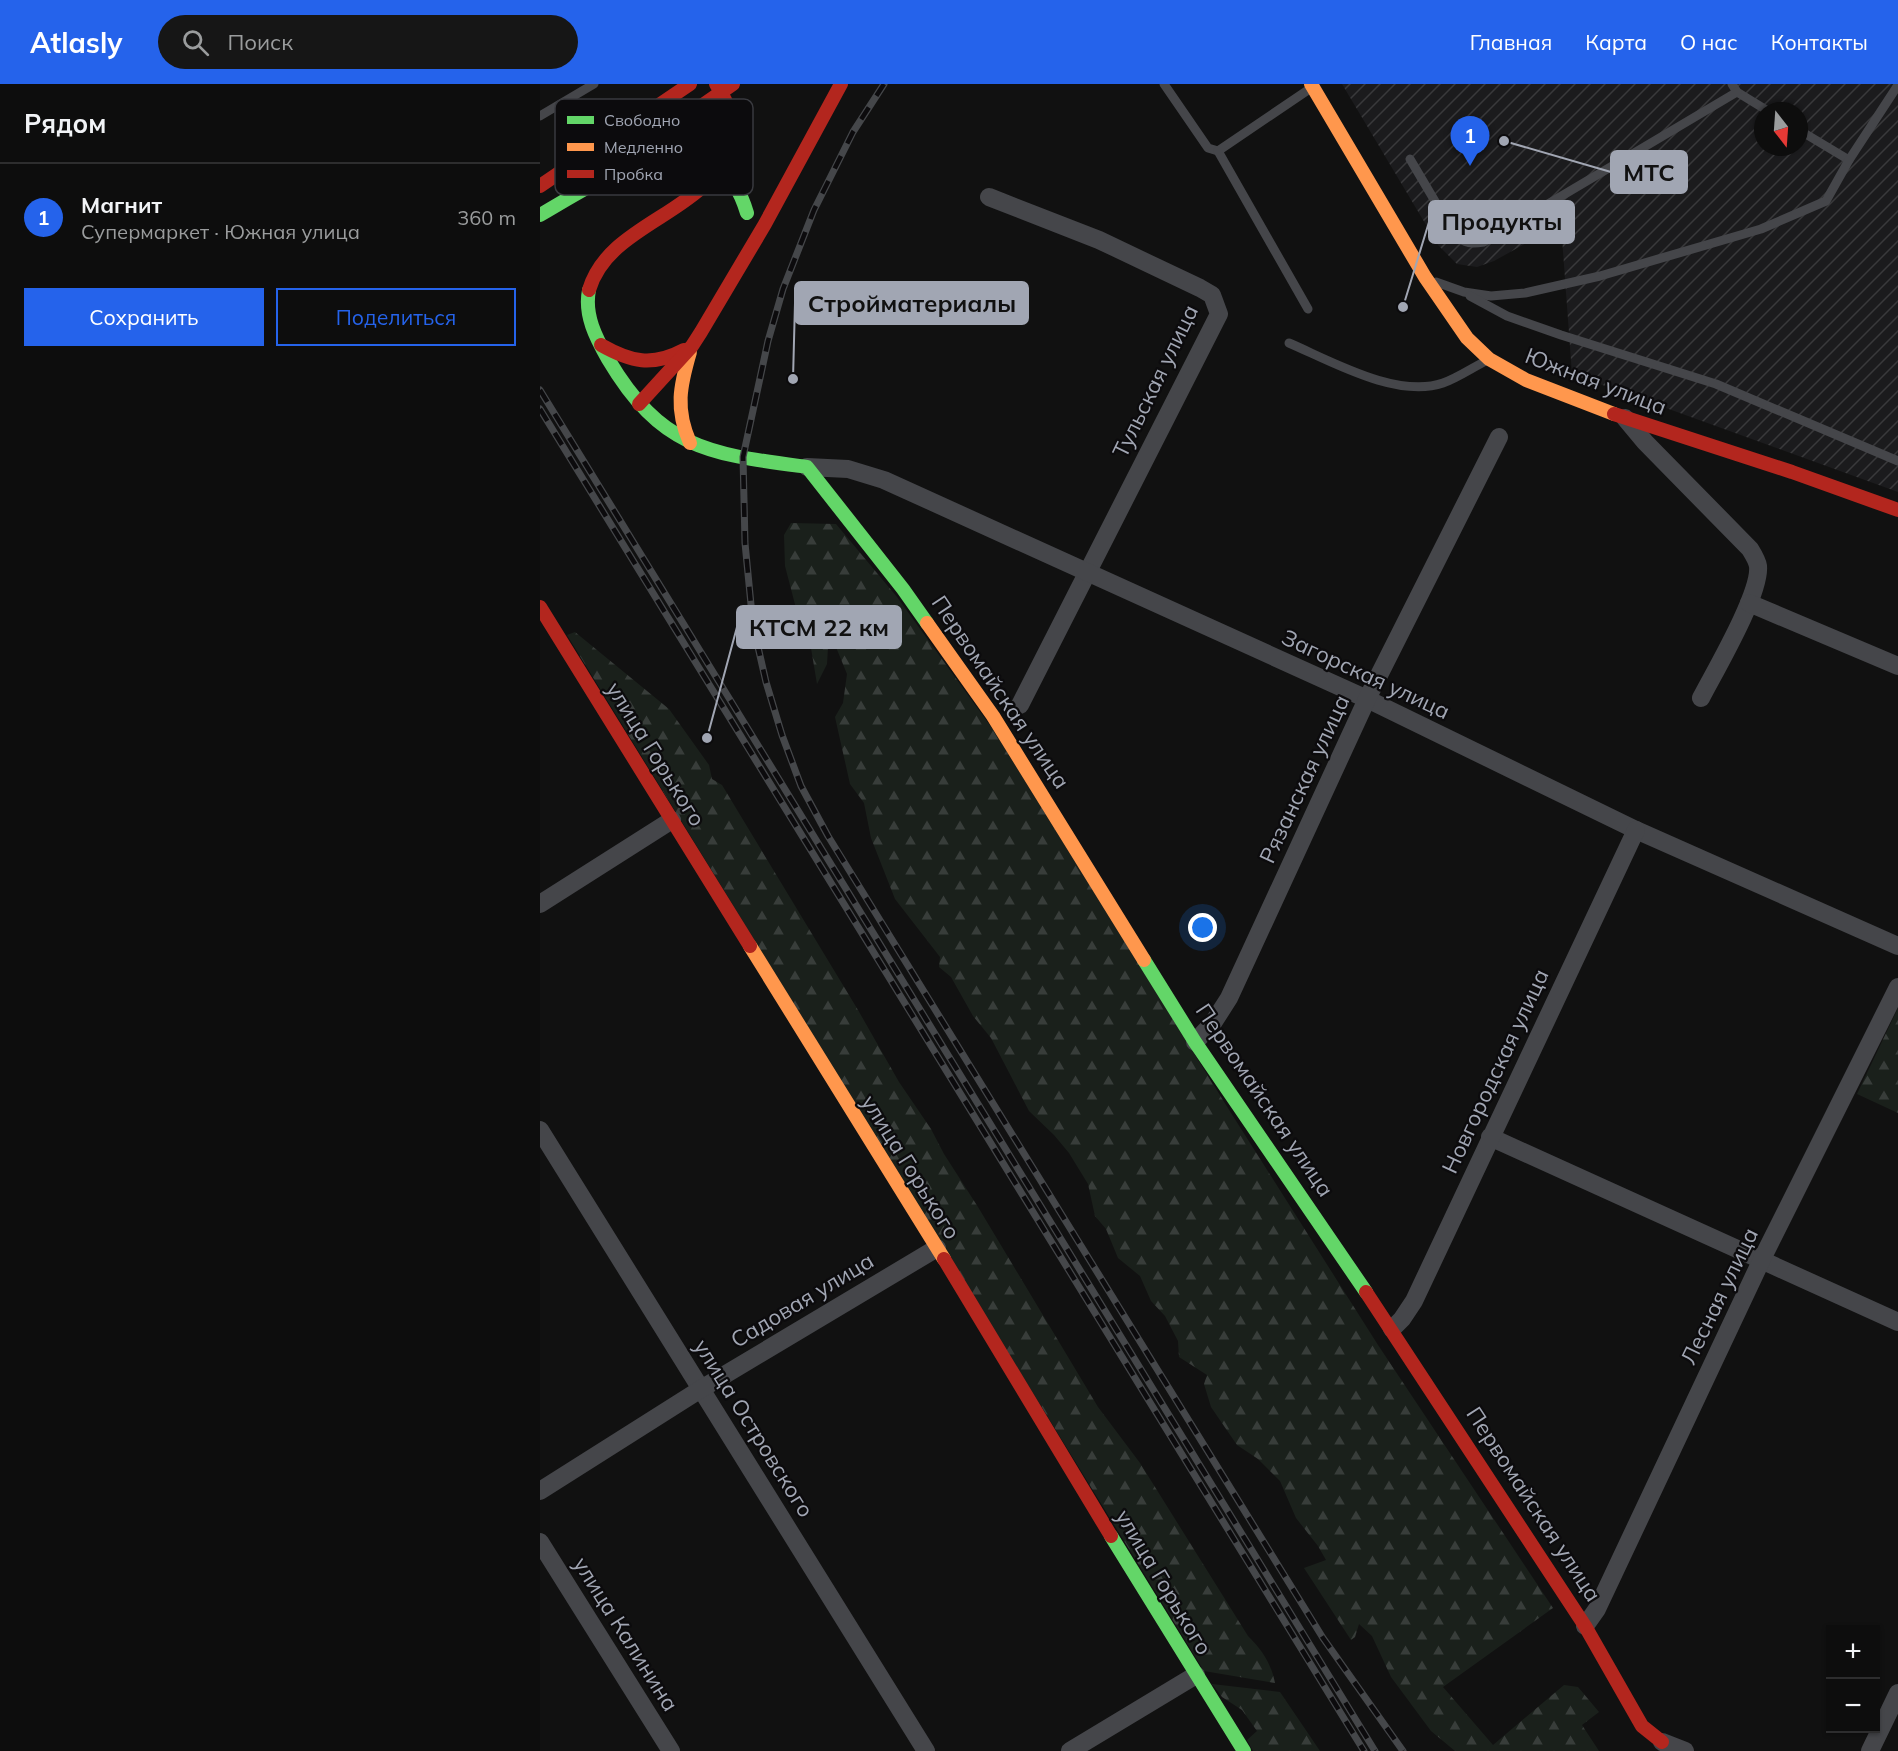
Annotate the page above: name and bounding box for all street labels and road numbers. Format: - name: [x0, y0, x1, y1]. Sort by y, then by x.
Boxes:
- street label: Тульская улица: [1106, 300, 1204, 462]
- street label: Южная улица: [1521, 341, 1671, 421]
- street label: Первомайская улица: [926, 590, 1076, 794]
- street label: Загорская улица: [1278, 623, 1454, 725]
- street label: улица Горького: [600, 677, 712, 831]
- street label: Рязанская улица: [1253, 690, 1355, 868]
- street label: Новгородская улица: [1435, 964, 1555, 1178]
- street label: Первомайская улица: [1190, 998, 1340, 1202]
- street label: улица Горького: [855, 1090, 967, 1244]
- street label: Лесная улица: [1674, 1223, 1764, 1369]
- street label: Садовая улица: [725, 1246, 879, 1354]
- street label: улица Островского: [688, 1334, 820, 1522]
- street label: Первомайская улица: [1460, 1401, 1608, 1607]
- street label: улица Горького: [1110, 1504, 1218, 1660]
- street label: улица Калинина: [567, 1552, 685, 1716]

